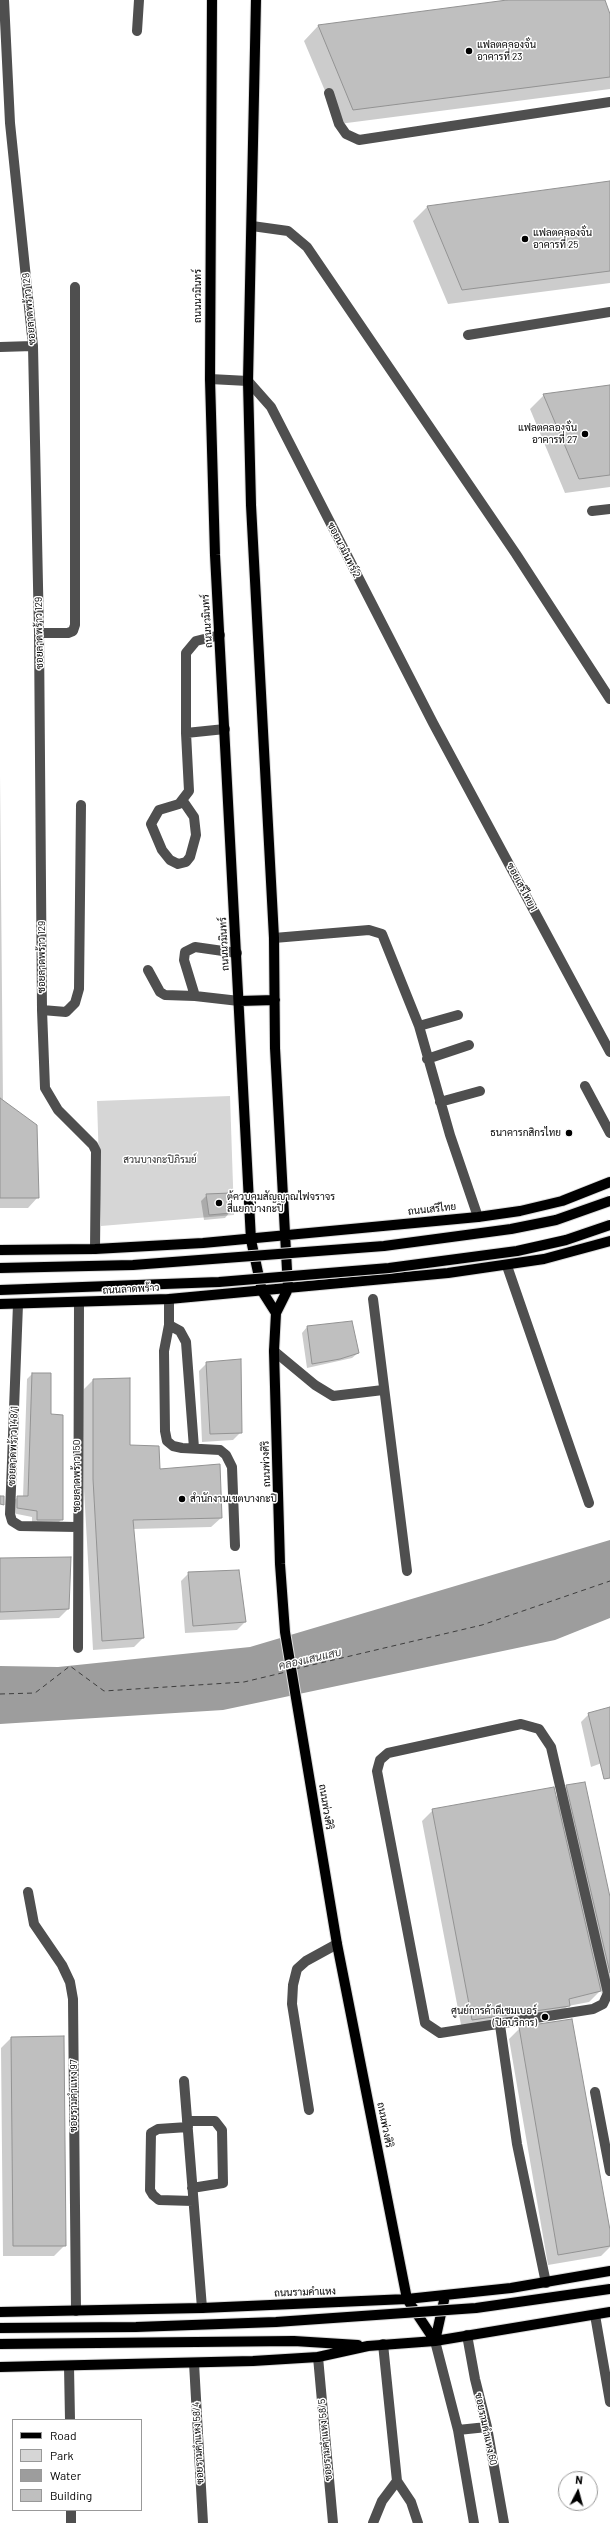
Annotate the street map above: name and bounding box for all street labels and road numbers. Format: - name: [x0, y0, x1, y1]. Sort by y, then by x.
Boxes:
- street label: ถนนนวมินทร์: [192, 269, 204, 323]
- street label: ซอยลาดพร้าว 129: [20, 272, 38, 346]
- street label: ซอยนวมินทร์ 2: [325, 520, 363, 580]
- street label: ถนนนวมินทร์: [199, 594, 215, 648]
- street label: ซอยลาดพร้าว 129: [32, 597, 46, 669]
- street label: ซอยเสรีไทย 1: [504, 861, 540, 913]
- street label: ถนนนวมินทร์: [217, 917, 231, 971]
- street label: ซอยลาดพร้าว 129: [36, 921, 48, 993]
- street label: ถนนเสรีไทย: [407, 1200, 457, 1218]
- street label: ถนนลาดพร้าว: [102, 1282, 160, 1296]
- street label: ซอยลาดพร้าว 148/1: [6, 1406, 20, 1486]
- street label: ซอยลาดพร้าว 150: [71, 1440, 83, 1512]
- street label: ถนนพ่วงศิริ: [259, 1441, 273, 1487]
- street label: ถนนพ่วงศิริ: [316, 1783, 336, 1831]
- street label: ซอยรามคำแหง 97: [68, 2059, 80, 2133]
- street label: ถนนพ่วงศิริ: [375, 2101, 395, 2149]
- street label: ถนนรามคำแหง: [274, 2285, 336, 2299]
- street label: ซอยรามคำแหง 60: [472, 2392, 500, 2466]
- street label: ซอยรามคำแหง 58/5: [315, 2398, 335, 2482]
- street label: ซอยรามคำแหง 58/4: [190, 2401, 206, 2485]

